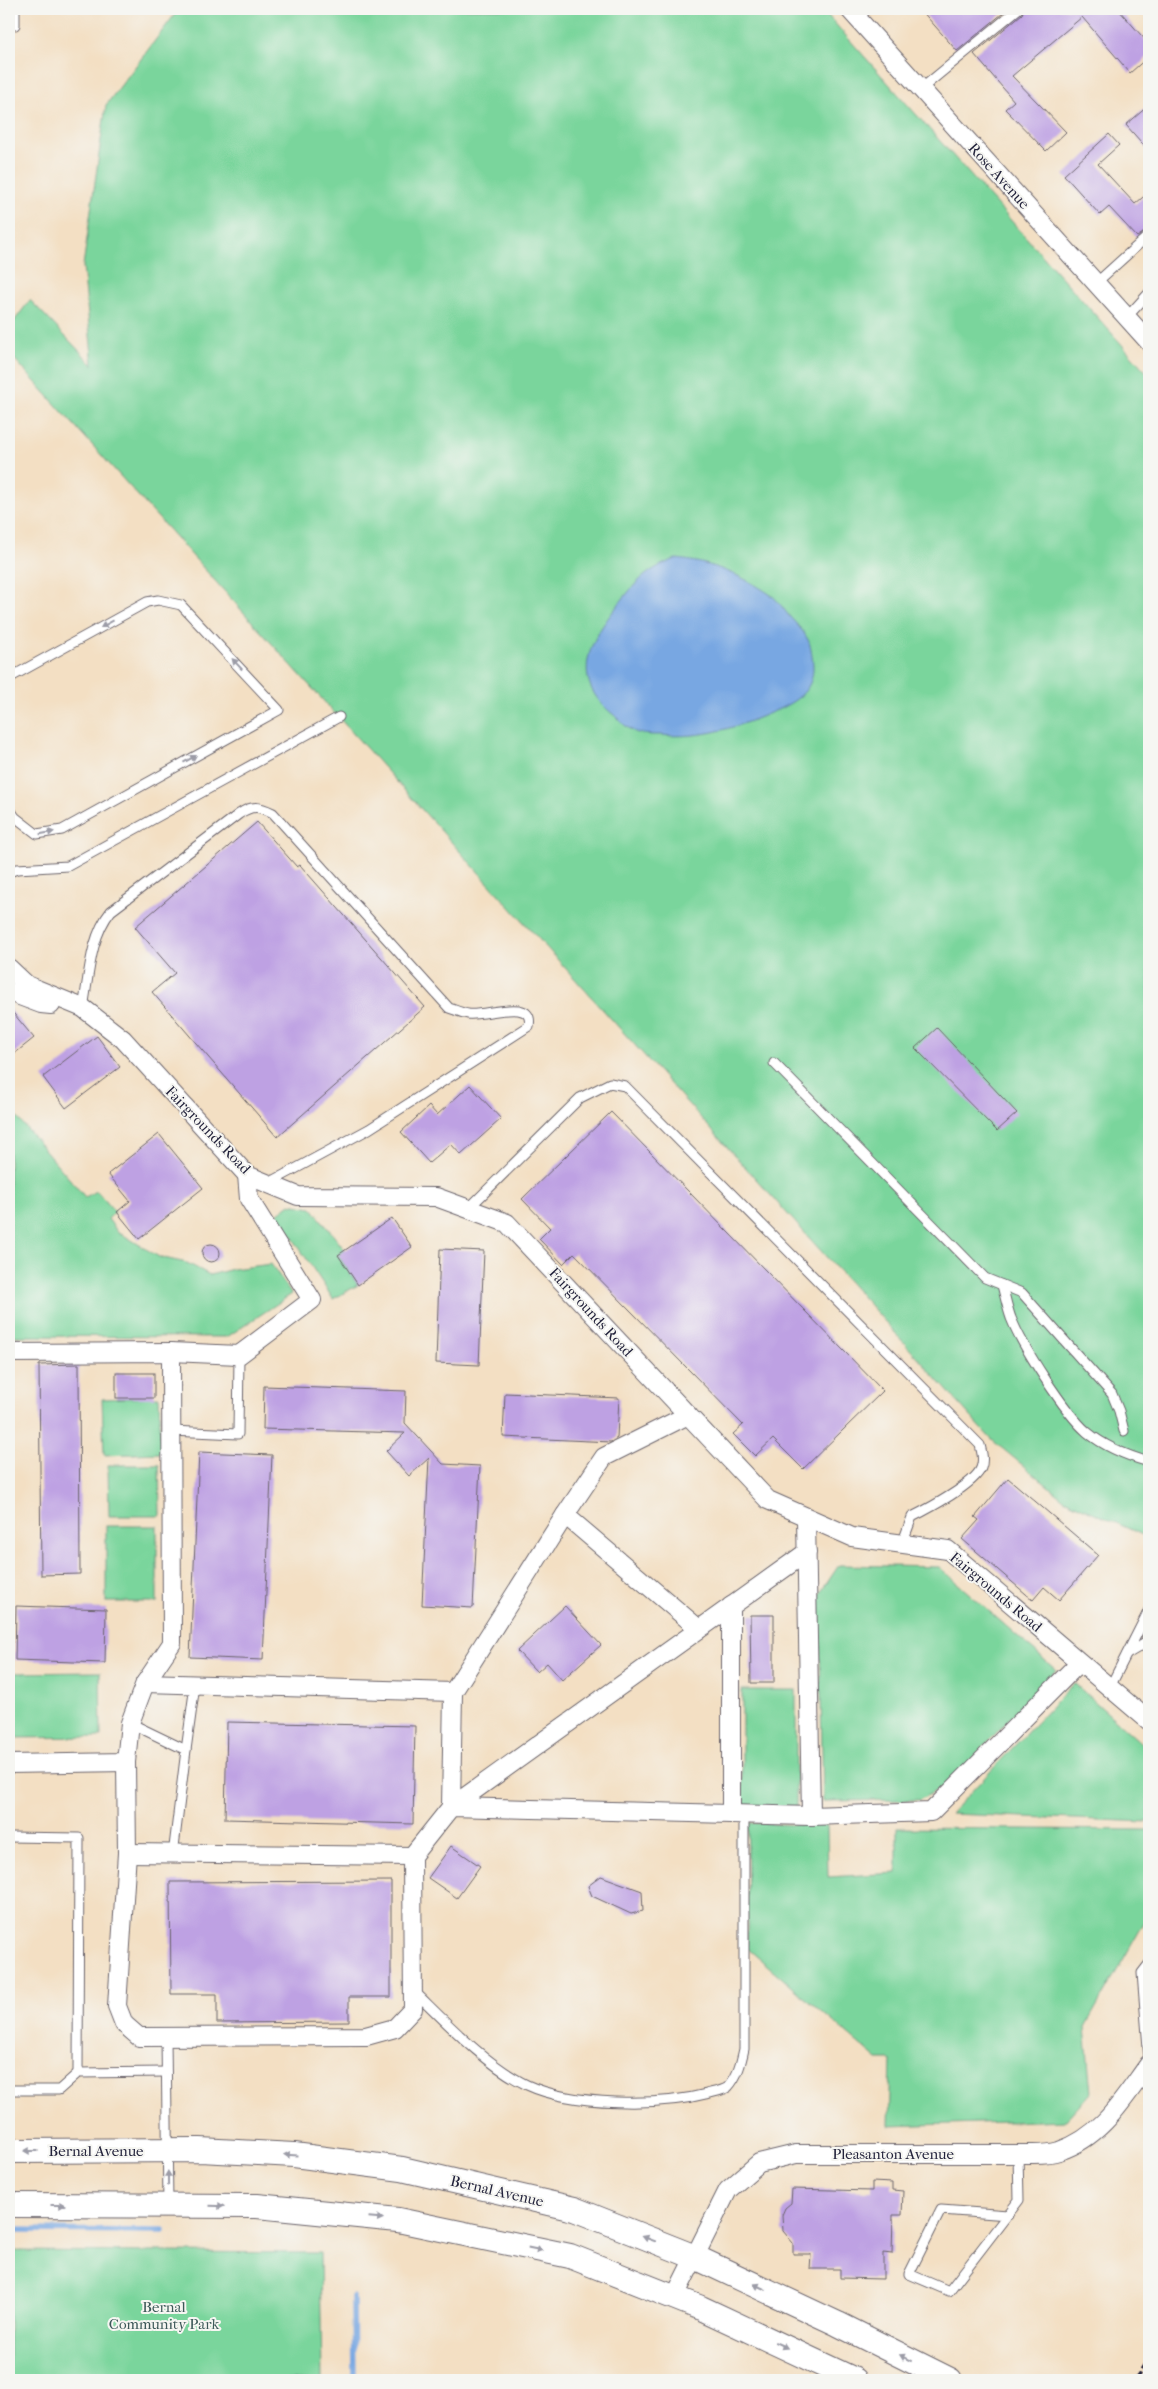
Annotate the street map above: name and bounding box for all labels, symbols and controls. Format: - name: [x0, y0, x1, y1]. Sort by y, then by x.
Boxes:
- street label: Rose Avenue: [965, 139, 1034, 213]
- one-way arrow: [100, 620, 113, 629]
- one-way arrow: [231, 659, 243, 671]
- one-way arrow: [184, 754, 197, 763]
- one-way arrow: [39, 828, 55, 836]
- street label: Fairgrounds Road: [162, 1082, 255, 1178]
- street label: Fairgrounds Road: [545, 1264, 637, 1361]
- street label: Fairgrounds Road: [946, 1548, 1046, 1636]
- street label: Bernal Avenue: [49, 2142, 144, 2160]
- street label: Pleasanton Avenue: [832, 2145, 954, 2163]
- one-way arrow: [23, 2147, 39, 2155]
- one-way arrow: [283, 2151, 299, 2159]
- one-way arrow: [163, 2170, 171, 2186]
- street label: Bernal Avenue: [449, 2172, 546, 2211]
- one-way arrow: [50, 2201, 66, 2209]
- one-way arrow: [209, 2202, 225, 2210]
- one-way arrow: [368, 2214, 384, 2222]
- one-way arrow: [641, 2235, 656, 2243]
- one-way arrow: [528, 2245, 543, 2253]
- one-way arrow: [753, 2283, 767, 2291]
- park label: Bernal Community Park: [109, 2298, 219, 2333]
- one-way arrow: [774, 2342, 788, 2350]
- one-way arrow: [899, 2354, 913, 2362]

